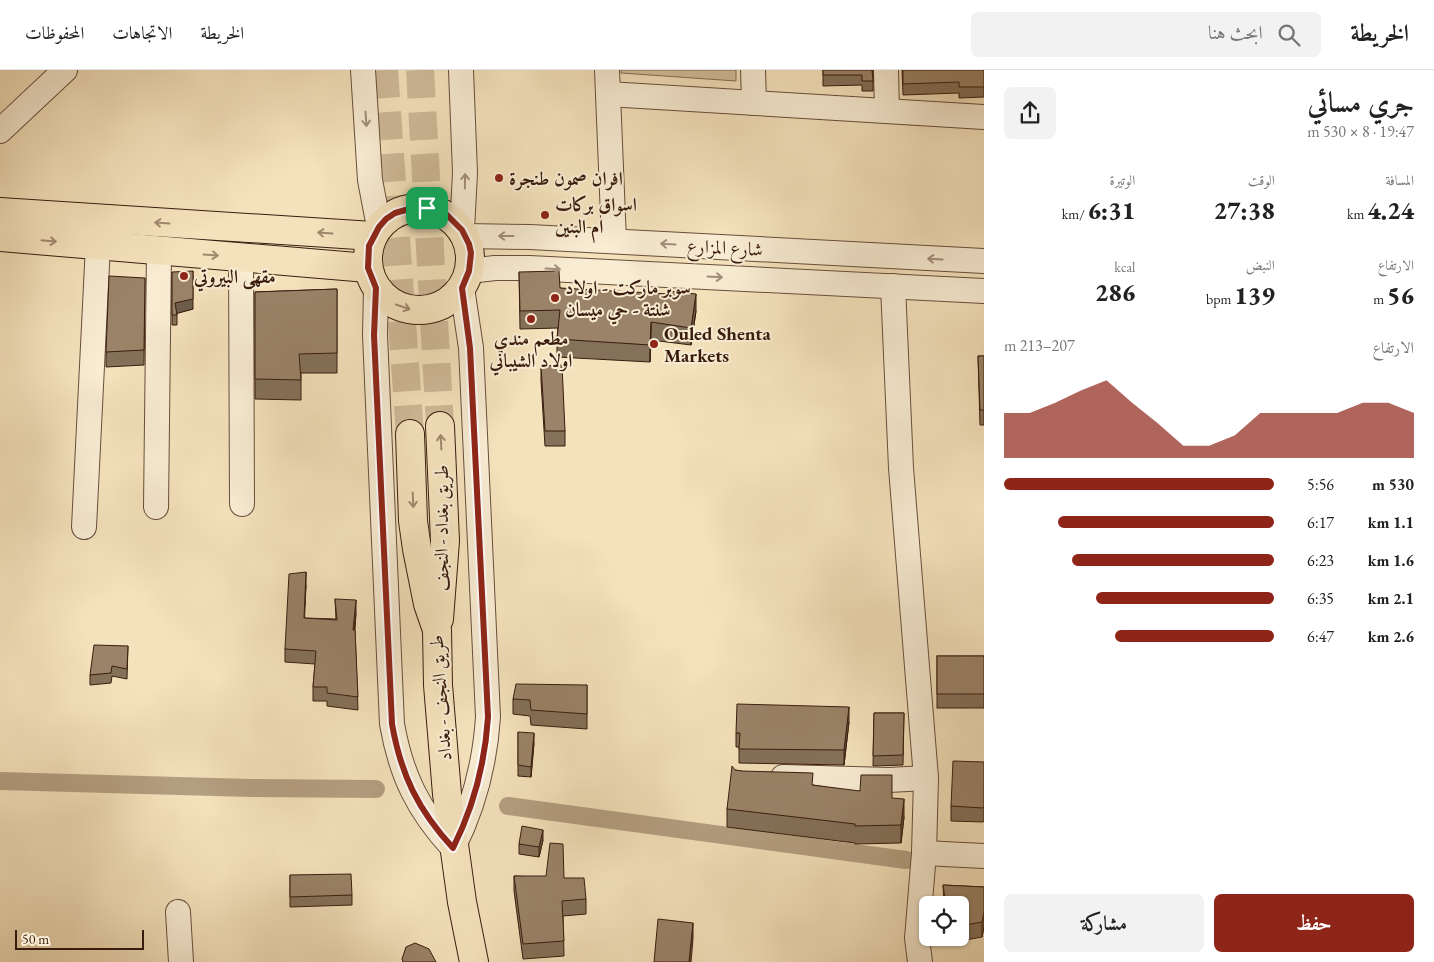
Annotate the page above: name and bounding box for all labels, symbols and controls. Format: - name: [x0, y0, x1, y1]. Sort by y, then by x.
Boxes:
- search box: [971, 12, 1321, 57]
- text: الخريطة: [1351, 17, 1409, 48]
- text: ابحث هنا: [1208, 20, 1263, 45]
- text: المحفوظات: [25, 21, 84, 44]
- text: الاتجاهات: [112, 21, 172, 44]
- text: الخريطة: [200, 21, 244, 44]
- icon: search: [1275, 21, 1303, 49]
- text: جري مسائي: [1307, 84, 1414, 120]
- button: share: [1004, 87, 1056, 139]
- one-way arrow: [361, 110, 371, 126]
- text: 19:47 · 8 × 530 m: [1307, 121, 1414, 142]
- place label: افران صمون طنجرة: [509, 166, 623, 191]
- text: الوتيرة: [1110, 171, 1135, 189]
- text: الوقت: [1248, 171, 1275, 189]
- text: المسافة: [1385, 171, 1414, 189]
- marker: افران صمون طنجرة: [493, 172, 505, 184]
- one-way arrow: [460, 174, 469, 190]
- pin: [406, 187, 448, 229]
- place label: اسواق بركات ام البنين: [555, 192, 637, 244]
- icon: arrive: [413, 194, 441, 222]
- text: 6:31: [1088, 194, 1135, 226]
- text: 27:38: [1213, 194, 1275, 226]
- text: 4.24: [1367, 194, 1414, 226]
- text: /km: [1062, 205, 1088, 223]
- text: km: [1347, 205, 1367, 223]
- marker: اسواق بركات ام البنين: [539, 209, 551, 221]
- one-way arrow: [155, 218, 171, 227]
- one-way arrow: [317, 229, 333, 238]
- one-way arrow: [498, 231, 514, 241]
- street label: شارع المزارع: [686, 233, 764, 265]
- one-way arrow: [40, 237, 56, 246]
- one-way arrow: [660, 239, 676, 248]
- one-way arrow: [202, 250, 218, 260]
- one-way arrow: [928, 254, 944, 263]
- text: النبض: [1246, 256, 1275, 274]
- text: الارتفاع: [1378, 256, 1414, 274]
- text: kcal: [1114, 258, 1135, 276]
- place label: مقهى البيروتي: [193, 264, 276, 292]
- one-way arrow: [544, 264, 560, 274]
- marker: مقهى البيروتي: [178, 270, 190, 282]
- one-way arrow: [707, 273, 723, 282]
- place label: سوبر ماركت - اولاد شنتة - حي ميسان: [565, 275, 691, 325]
- text: 286: [1095, 276, 1135, 308]
- text: 139: [1234, 279, 1275, 311]
- text: 56: [1387, 279, 1414, 311]
- text: bpm: [1206, 290, 1234, 308]
- text: m: [1373, 290, 1387, 308]
- marker: سوبر ماركت - اولاد شنتة - حي ميسان: [549, 292, 561, 304]
- one-way arrow: [395, 303, 410, 312]
- marker: مطعم مندي اولاد الشيباني: [525, 313, 537, 325]
- place label: Ouled Shenta Markets: [664, 321, 771, 368]
- place label: مطعم مندي اولاد الشيباني: [489, 326, 572, 376]
- text: 207–213 m: [1004, 335, 1075, 356]
- text: الارتفاع: [1372, 337, 1414, 358]
- marker: Ouled Shenta Markets: [648, 338, 660, 350]
- one-way arrow: [437, 434, 446, 450]
- street label: طريق بغداد - النجف: [429, 465, 454, 591]
- text: 5:56: [1307, 474, 1334, 495]
- text: 530 m: [1372, 474, 1414, 495]
- one-way arrow: [408, 492, 417, 508]
- text: 6:17: [1307, 512, 1334, 533]
- text: 1.1 km: [1368, 512, 1414, 533]
- text: 6:23: [1307, 550, 1334, 571]
- text: 1.6 km: [1368, 550, 1414, 571]
- text: 6:35: [1307, 588, 1334, 609]
- text: 2.1 km: [1368, 588, 1414, 609]
- text: 6:47: [1307, 626, 1334, 647]
- text: 2.6 km: [1368, 626, 1414, 647]
- street label: طريق النجف - بغداد: [424, 634, 457, 762]
- button: مشاركة: [1004, 894, 1204, 952]
- button: حفظ: [1214, 894, 1414, 952]
- map controls: [919, 896, 969, 946]
- button: locate: [919, 896, 969, 946]
- scale bar: [15, 927, 144, 950]
- text: 50 m: [22, 930, 49, 948]

